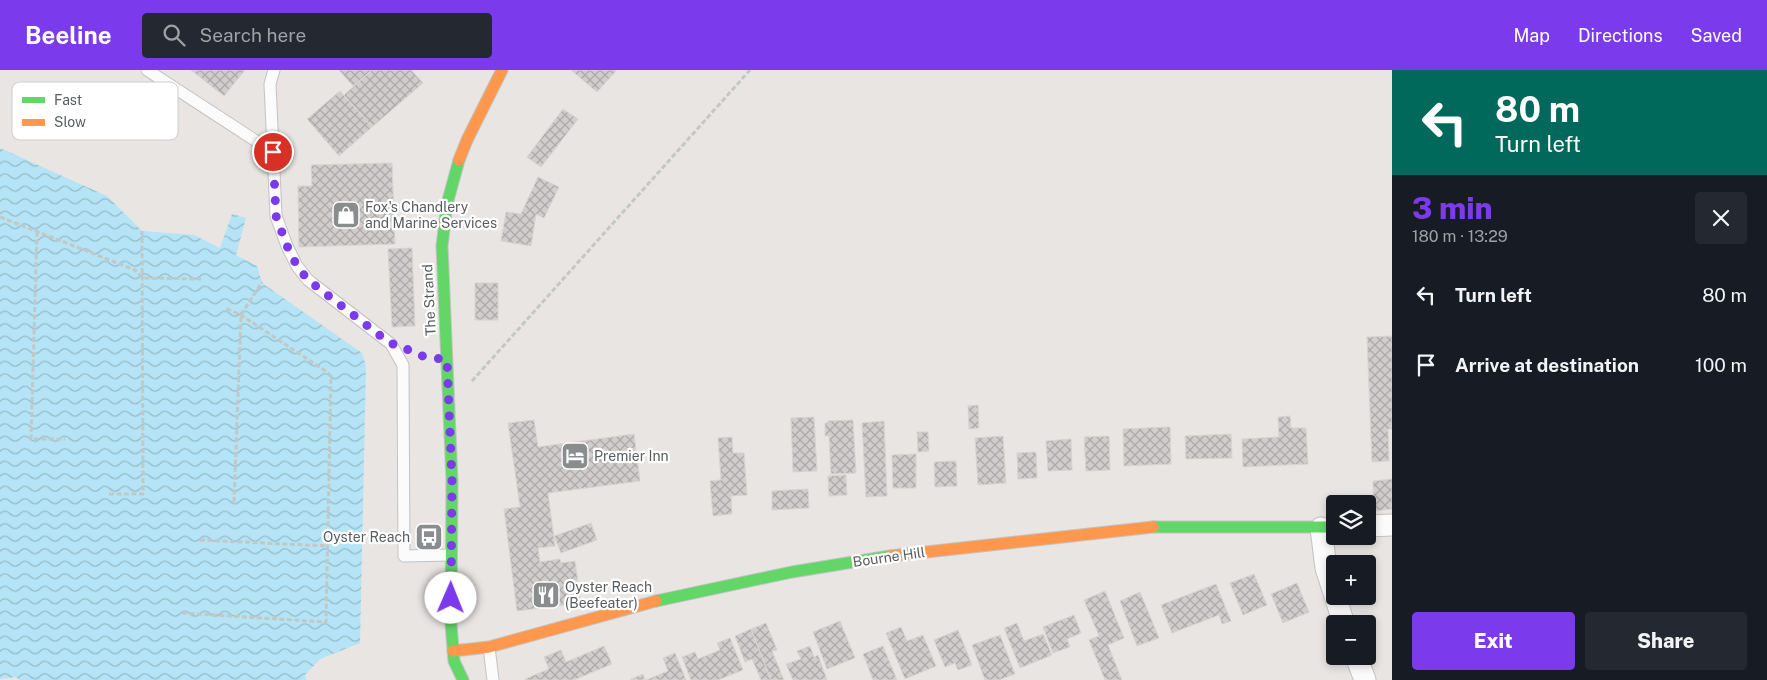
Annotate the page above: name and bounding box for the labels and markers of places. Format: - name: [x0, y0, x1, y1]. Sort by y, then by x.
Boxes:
- pin: [252, 131, 294, 173]
- place label: Fox's Chandlery and Marine Services: [365, 199, 497, 231]
- shop icon: Fox's Chandlery and Marine Services: [331, 200, 361, 230]
- hotel icon: Premier Inn: [560, 441, 590, 471]
- place label: Premier Inn: [594, 448, 669, 464]
- bus stop icon: Oyster Reach: [414, 522, 444, 552]
- place label: Oyster Reach: [323, 529, 410, 545]
- place label: Oyster Reach (Beefeater): [565, 579, 652, 611]
- restaurant icon: Oyster Reach (Beefeater): [531, 580, 561, 610]

